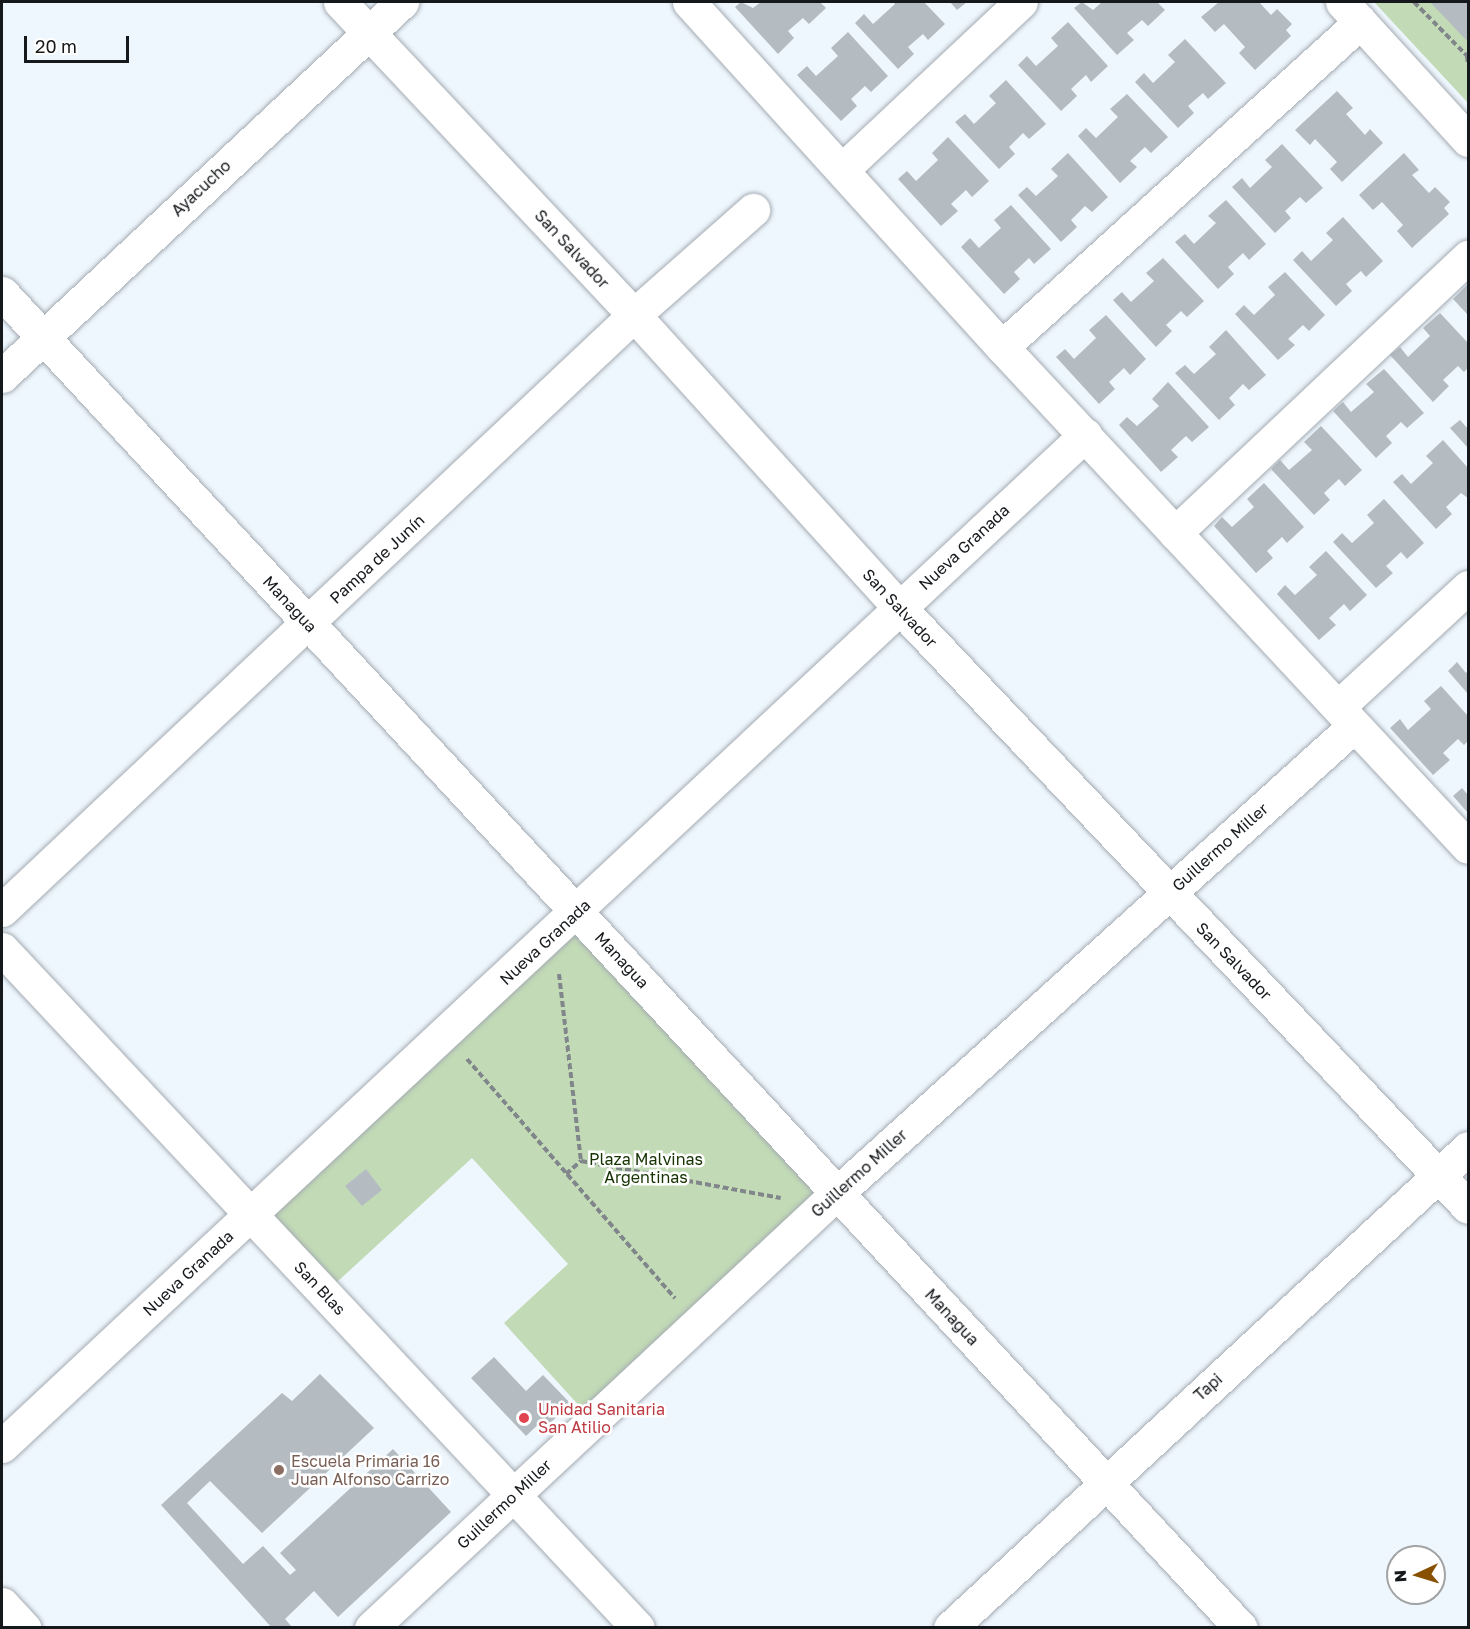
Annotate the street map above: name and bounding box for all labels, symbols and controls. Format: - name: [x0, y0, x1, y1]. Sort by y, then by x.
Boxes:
- scale bar: [27, 24, 132, 62]
- text: 20 m: [35, 35, 77, 57]
- street label: Ayacucho: [167, 156, 235, 220]
- street label: San Salvador: [531, 206, 613, 292]
- street label: Nueva Granada: [915, 500, 1013, 594]
- street label: Pampa de Junín: [326, 510, 428, 608]
- street label: San Salvador: [859, 565, 941, 651]
- street label: Managua: [259, 572, 321, 636]
- street label: Guillermo Miller: [1168, 799, 1272, 895]
- street label: Nueva Granada: [496, 895, 594, 989]
- street label: San Salvador: [1192, 918, 1276, 1004]
- street label: Managua: [591, 928, 653, 992]
- street label: Guillermo Miller: [807, 1125, 911, 1221]
- park label: Plaza Malvinas Argentinas: [589, 1149, 703, 1187]
- street label: Nueva Granada: [139, 1226, 237, 1320]
- street label: San Blas: [290, 1257, 350, 1319]
- street label: Managua: [921, 1285, 983, 1349]
- street label: Tapi: [1190, 1369, 1226, 1405]
- place label: Unidad Sanitaria San Atilio: [538, 1399, 665, 1437]
- marker: Unidad Sanitaria San Atilio: [515, 1409, 533, 1427]
- place label: Escuela Primaria 16 Juan Alfonso Carrizo: [291, 1451, 449, 1489]
- street label: Guillermo Miller: [453, 1455, 555, 1553]
- marker: Escuela Primaria 16 Juan Alfonso Carrizo: [272, 1463, 286, 1477]
- north arrow: [1386, 1545, 1446, 1605]
- text: N: [1390, 1569, 1410, 1583]

